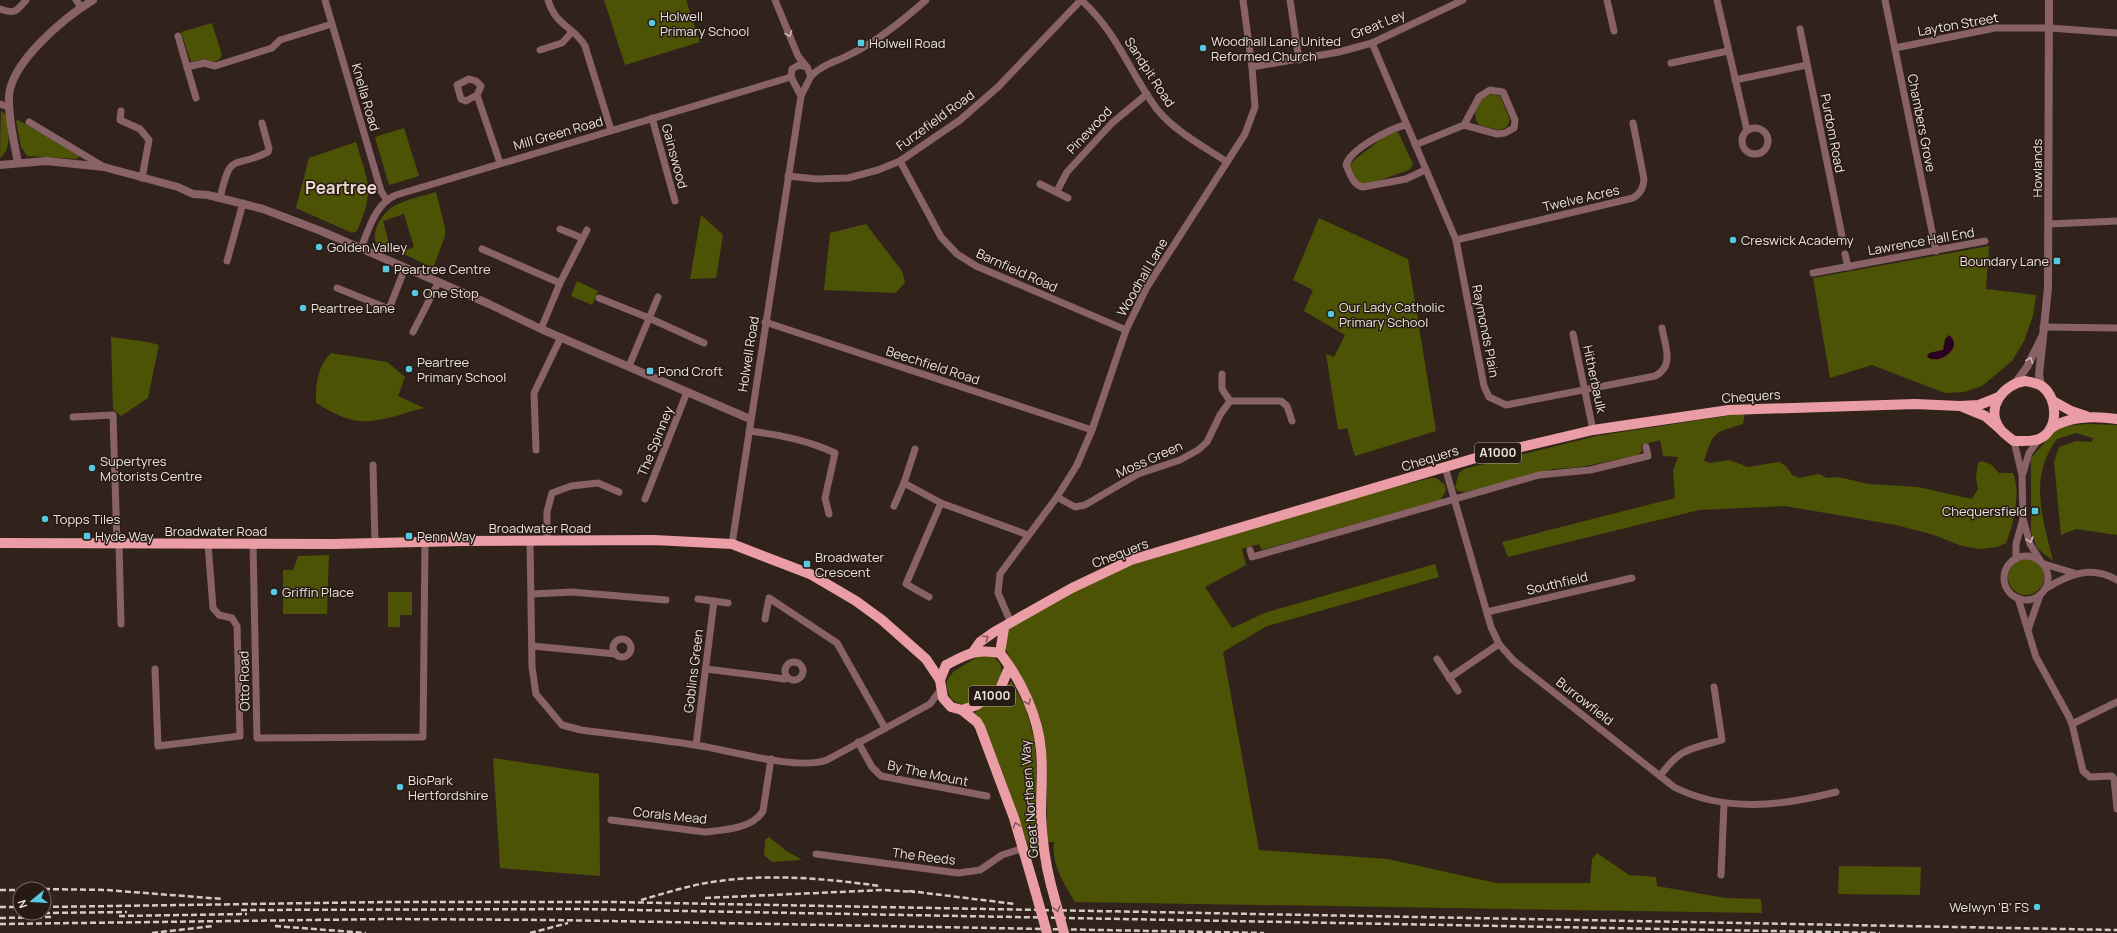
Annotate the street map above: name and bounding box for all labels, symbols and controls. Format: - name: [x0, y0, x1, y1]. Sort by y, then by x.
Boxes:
- street label: Great Ley: [1348, 5, 1408, 43]
- place label: Holwell Primary School: [660, 7, 749, 40]
- street label: Layton Street: [1916, 8, 2000, 40]
- marker: Holwell Primary School: [647, 18, 657, 28]
- one-way arrow: [784, 31, 792, 38]
- place label: Woodhall Lane United Reformed Church: [1211, 32, 1341, 65]
- place label: Holwell Road: [869, 34, 945, 52]
- street label: Sandpit Road: [1121, 34, 1179, 110]
- marker: Holwell Road: [856, 38, 866, 48]
- marker: Woodhall Lane United Reformed Church: [1198, 43, 1208, 53]
- street label: Knella Road: [348, 61, 384, 133]
- street label: Chambers Grove: [1904, 72, 1940, 174]
- street label: Furzefield Road: [892, 86, 978, 154]
- street label: Purdom Road: [1817, 92, 1849, 174]
- street label: Pinewood: [1062, 102, 1116, 158]
- street label: Mill Green Road: [511, 112, 605, 154]
- street label: Gainswood: [658, 122, 692, 190]
- street label: Howlands: [2028, 138, 2046, 197]
- district label: Peartree: [305, 176, 377, 199]
- street label: Twelve Acres: [1541, 180, 1621, 216]
- street label: Lawrence Hall End: [1866, 223, 1976, 259]
- place label: Creswick Academy: [1741, 231, 1854, 249]
- street label: Woodhall Lane: [1112, 234, 1172, 319]
- marker: Creswick Academy: [1728, 235, 1738, 245]
- place label: Golden Valley: [327, 238, 407, 256]
- marker: Golden Valley: [314, 242, 324, 252]
- street label: Barnfield Road: [974, 244, 1060, 296]
- place label: Boundary Lane: [1960, 252, 2049, 270]
- marker: Boundary Lane: [2052, 256, 2062, 266]
- place label: Peartree Centre: [394, 260, 491, 278]
- marker: Peartree Centre: [381, 264, 391, 274]
- street label: Raymonds Plain: [1468, 283, 1504, 379]
- place label: One Stop: [423, 284, 479, 302]
- marker: One Stop: [410, 288, 420, 298]
- place label: Our Lady Catholic Primary School: [1339, 298, 1445, 331]
- place label: Peartree Lane: [311, 299, 395, 317]
- marker: Peartree Lane: [298, 303, 308, 313]
- marker: Our Lady Catholic Primary School: [1326, 309, 1336, 319]
- street label: Holwell Road: [733, 315, 763, 393]
- street label: Beechfield Road: [884, 341, 982, 389]
- street label: Hitherbaulk: [1579, 343, 1611, 415]
- place label: Peartree Primary School: [417, 353, 506, 386]
- one-way arrow: [2026, 356, 2034, 363]
- place label: Pond Croft: [658, 362, 723, 380]
- marker: Peartree Primary School: [404, 364, 414, 374]
- marker: Pond Croft: [645, 366, 655, 376]
- street label: Chequers: [1721, 385, 1781, 407]
- street label: The Spinney: [633, 403, 677, 479]
- street label: Moss Green: [1113, 436, 1185, 482]
- street label: Chequers: [1399, 441, 1461, 475]
- road number: A1000: [1475, 443, 1521, 463]
- place label: Supertyres Motorists Centre: [100, 452, 203, 485]
- marker: Supertyres Motorists Centre: [87, 463, 97, 473]
- place label: Chequersfield: [1942, 502, 2027, 520]
- marker: Chequersfield: [2030, 506, 2040, 516]
- place label: Topps Tiles: [53, 510, 121, 528]
- marker: Topps Tiles: [40, 514, 50, 524]
- street label: Broadwater Road: [489, 519, 591, 537]
- street label: Broadwater Road: [165, 522, 267, 540]
- place label: Hyde Way: [95, 527, 154, 545]
- place label: Penn Way: [417, 527, 476, 545]
- marker: Hyde Way: [82, 531, 92, 541]
- marker: Penn Way: [404, 531, 414, 541]
- street label: Chequers: [1089, 534, 1151, 572]
- one-way arrow: [2025, 537, 2034, 544]
- place label: Broadwater Crescent: [815, 548, 884, 581]
- marker: Broadwater Crescent: [802, 559, 812, 569]
- street label: Southfield: [1525, 567, 1589, 599]
- place label: Griffin Place: [282, 583, 354, 601]
- marker: Griffin Place: [269, 587, 279, 597]
- street label: Goblins Green: [679, 628, 707, 714]
- one-way arrow: [982, 636, 989, 643]
- street label: Otto Road: [234, 651, 254, 711]
- street label: Burrowfield: [1552, 673, 1618, 729]
- road number: A1000: [969, 686, 1015, 706]
- one-way arrow: [1023, 698, 1031, 706]
- street label: Great Northern Way: [1016, 739, 1042, 859]
- street label: By The Mount: [886, 756, 970, 790]
- place label: BioPark Hertfordshire: [408, 771, 489, 804]
- marker: BioPark Hertfordshire: [395, 782, 405, 792]
- street label: Corals Mead: [632, 802, 708, 828]
- one-way arrow: [1012, 822, 1021, 829]
- street label: The Reeds: [891, 843, 957, 869]
- north arrow: [12, 881, 52, 921]
- text: N: [14, 898, 30, 910]
- place label: Welwyn 'B' FS: [1949, 898, 2029, 916]
- marker: Welwyn 'B' FS: [2032, 902, 2042, 912]
- one-way arrow: [1052, 905, 1061, 912]

